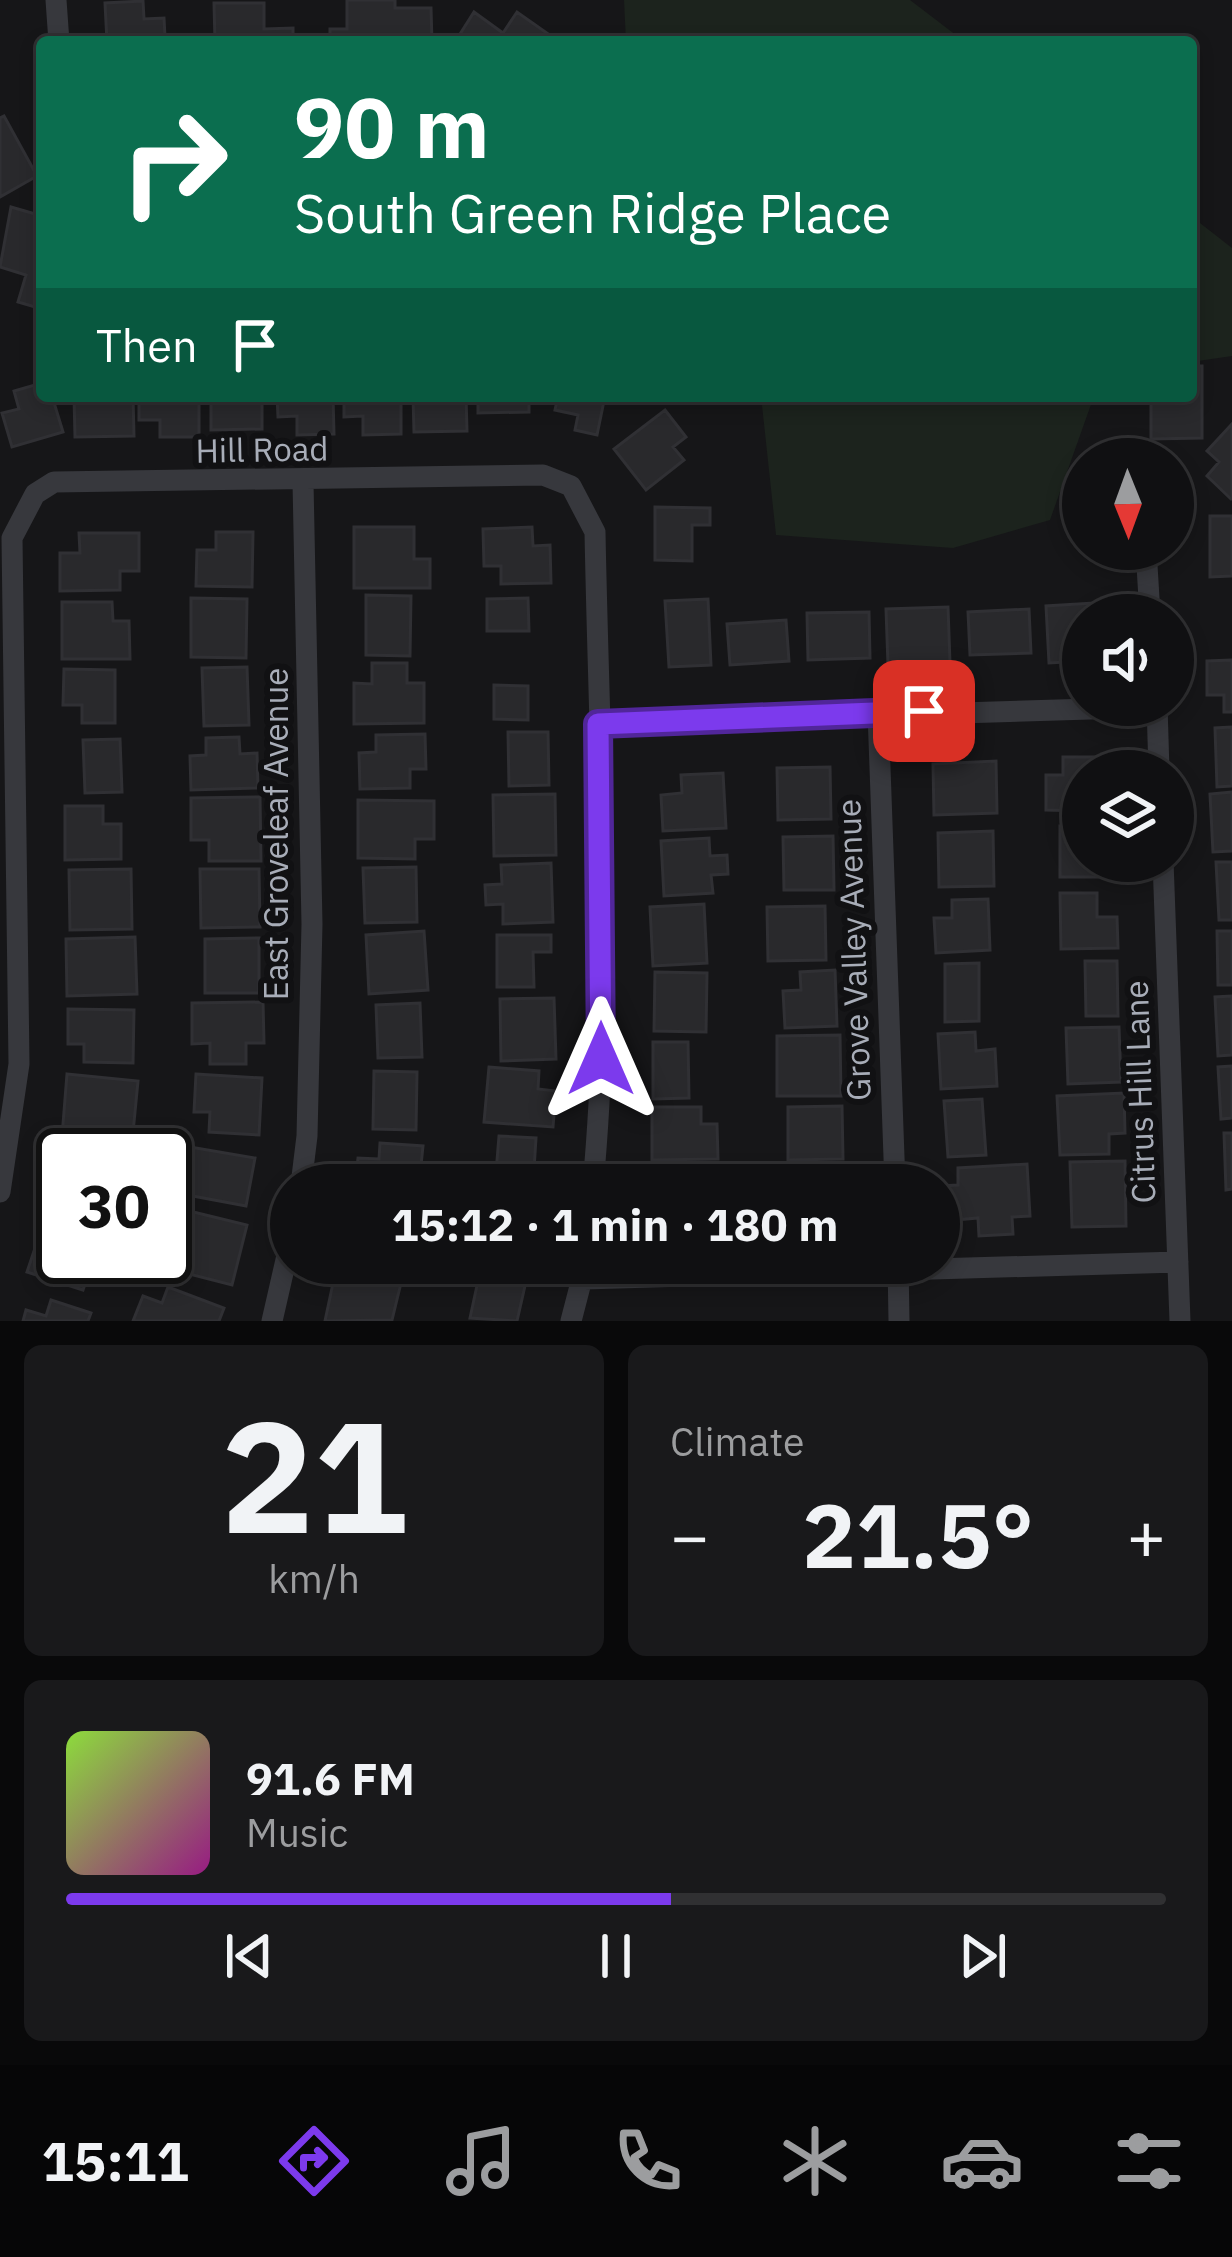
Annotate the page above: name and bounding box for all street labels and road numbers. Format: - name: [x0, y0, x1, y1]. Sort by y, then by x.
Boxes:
- street label: Hill Road: [195, 426, 329, 472]
- street label: East Groveleaf Avenue: [254, 668, 297, 1000]
- street label: Grove Valley Avenue: [826, 798, 880, 1102]
- street label: Citrus Hill Lane: [1114, 980, 1164, 1204]

